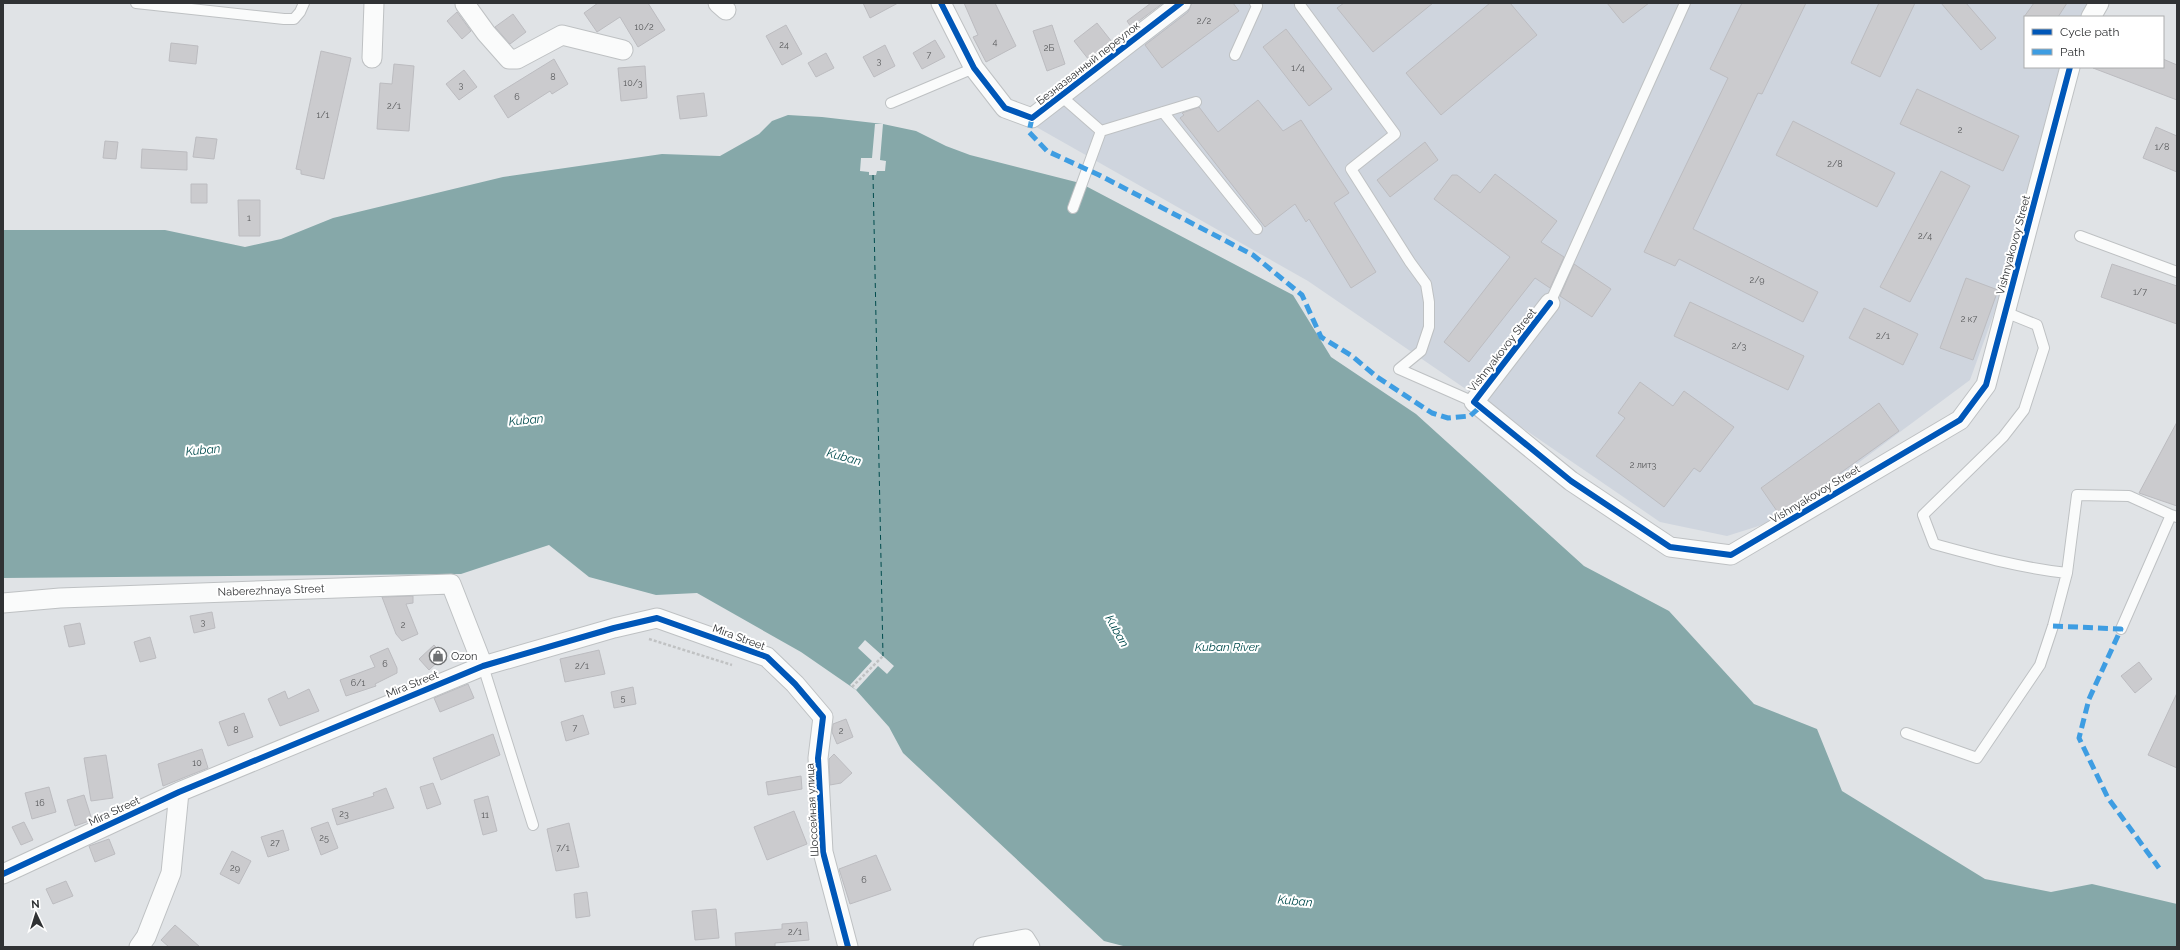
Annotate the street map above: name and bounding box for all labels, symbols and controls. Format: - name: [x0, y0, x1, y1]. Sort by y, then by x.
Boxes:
- house number: 2/2: [1197, 16, 1212, 26]
- legend: [2024, 16, 2164, 68]
- street label: Безназванный переулок: [1034, 19, 1143, 108]
- house number: 10/2: [634, 22, 654, 32]
- text: Cycle path: [2060, 25, 2119, 39]
- house number: 4: [993, 37, 998, 47]
- house number: 24: [779, 40, 789, 50]
- house number: 2Б: [1044, 43, 1054, 53]
- text: Path: [2060, 45, 2085, 59]
- house number: 7: [927, 50, 932, 60]
- house number: 3: [877, 56, 882, 66]
- house number: 1/4: [1291, 63, 1305, 73]
- house number: 8: [550, 72, 556, 82]
- house number: 10/3: [623, 78, 643, 88]
- house number: 3: [459, 80, 464, 90]
- house number: 6: [514, 92, 520, 102]
- house number: 2/1: [387, 101, 401, 111]
- house number: 1/1: [317, 110, 330, 120]
- house number: 2: [1958, 125, 1963, 135]
- house number: 1/8: [2155, 142, 2169, 152]
- house number: 2/8: [1827, 159, 1843, 169]
- street label: Vishnyakovoy Street: [1994, 194, 2033, 296]
- house number: 1: [247, 213, 251, 223]
- house number: 2/4: [1918, 231, 1932, 241]
- house number: 2/9: [1749, 275, 1765, 285]
- house number: 1/7: [2133, 287, 2147, 297]
- street label: Vishnyakovoy Street: [1466, 306, 1539, 395]
- house number: 2 к7: [1961, 314, 1977, 324]
- house number: 2/1: [1876, 331, 1890, 341]
- house number: 2/3: [1732, 341, 1747, 351]
- water label: Kuban: [508, 411, 544, 428]
- water label: Kuban: [185, 441, 221, 458]
- water label: Kuban: [825, 446, 863, 468]
- house number: 2 лит3: [1630, 460, 1656, 470]
- street label: Vishnyakovoy Street: [1768, 462, 1863, 526]
- street label: Naberezhnaya Street: [217, 582, 325, 599]
- water label: Kuban: [1102, 612, 1132, 650]
- house number: 3: [201, 617, 206, 627]
- house number: 2: [401, 620, 406, 630]
- street label: Mira Street: [711, 622, 767, 653]
- water label: Kuban River: [1195, 640, 1260, 654]
- shop icon: Ozon: [428, 646, 448, 666]
- place label: Ozon: [451, 650, 478, 663]
- house number: 6: [382, 659, 388, 669]
- house number: 2/1: [575, 661, 589, 671]
- street label: Mira Street: [384, 668, 440, 701]
- house number: 6/1: [351, 678, 365, 688]
- house number: 5: [621, 693, 626, 703]
- house number: 7: [573, 723, 578, 733]
- house number: 8: [233, 725, 239, 735]
- house number: 2: [839, 726, 844, 736]
- house number: 10: [192, 758, 202, 768]
- street label: Шоссейная улица: [804, 763, 821, 857]
- street label: Mira Street: [86, 794, 142, 829]
- house number: 16: [35, 798, 45, 808]
- house number: 23: [339, 809, 349, 819]
- house number: 11: [481, 810, 489, 820]
- house number: 25: [319, 833, 329, 843]
- house number: 27: [270, 838, 280, 848]
- house number: 7/1: [556, 843, 570, 853]
- house number: 29: [230, 863, 240, 873]
- house number: 6: [861, 875, 867, 885]
- water label: Kuban: [1277, 893, 1313, 910]
- north arrow: [16, 894, 56, 934]
- text: N: [31, 898, 40, 911]
- house number: 2/1: [788, 927, 802, 937]

